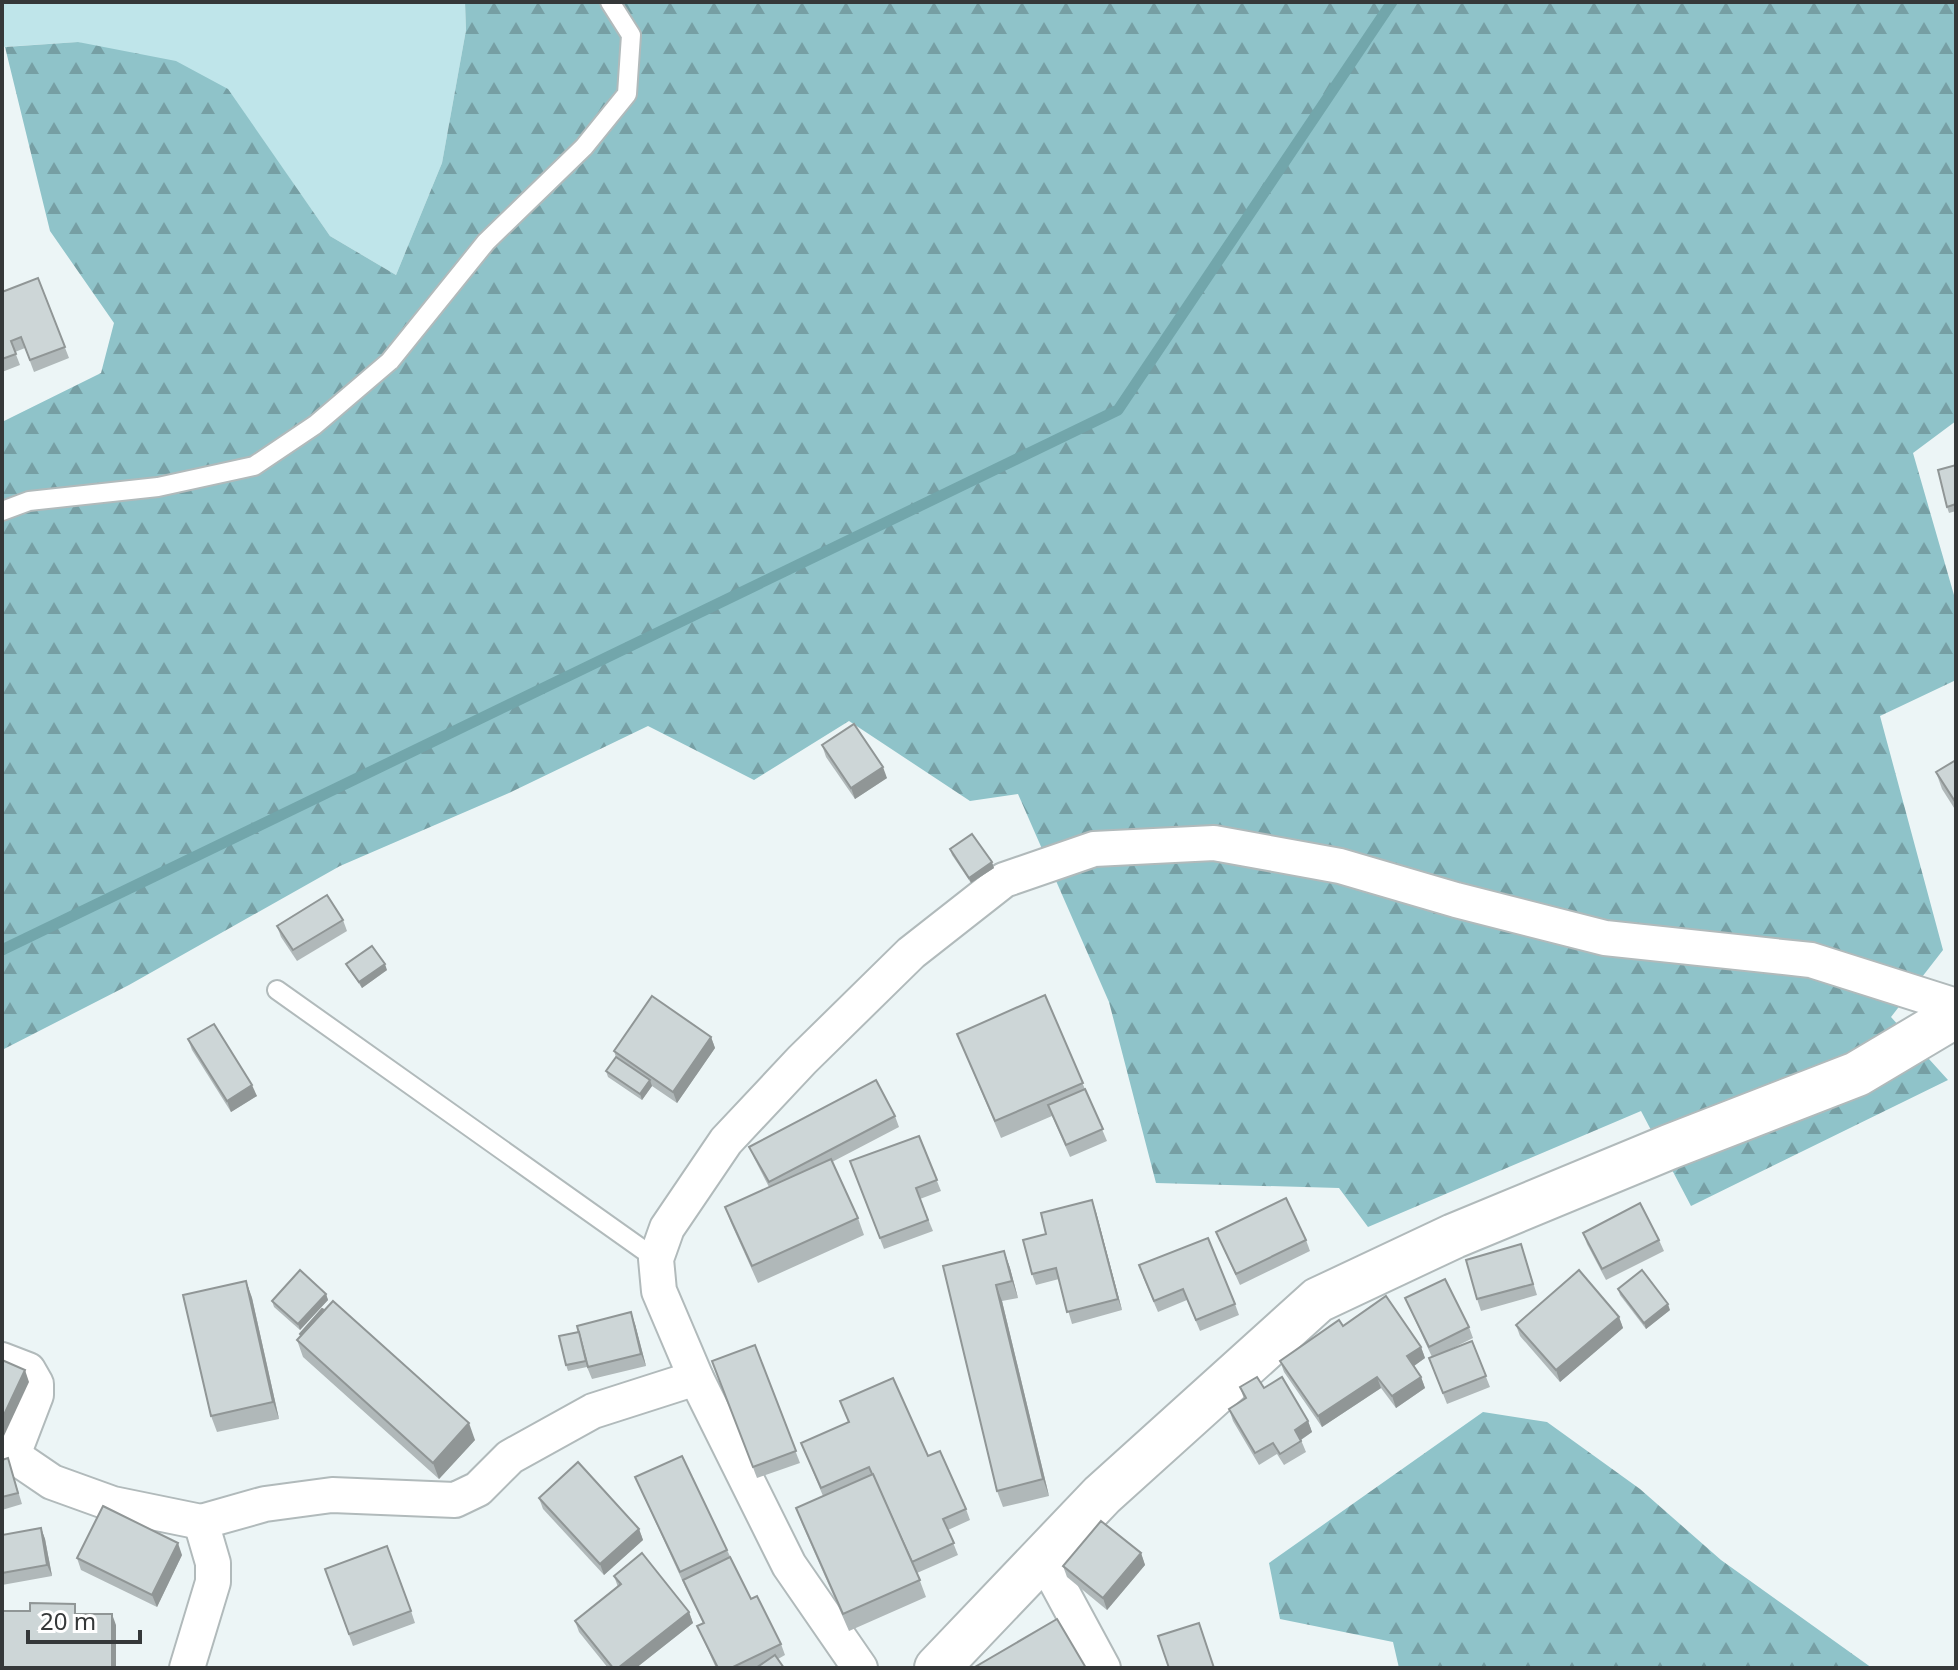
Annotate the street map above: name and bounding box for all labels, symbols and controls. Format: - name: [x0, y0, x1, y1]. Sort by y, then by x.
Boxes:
- scale bar: [28, 1594, 140, 1644]
- text: 20 m: [40, 1604, 96, 1637]

